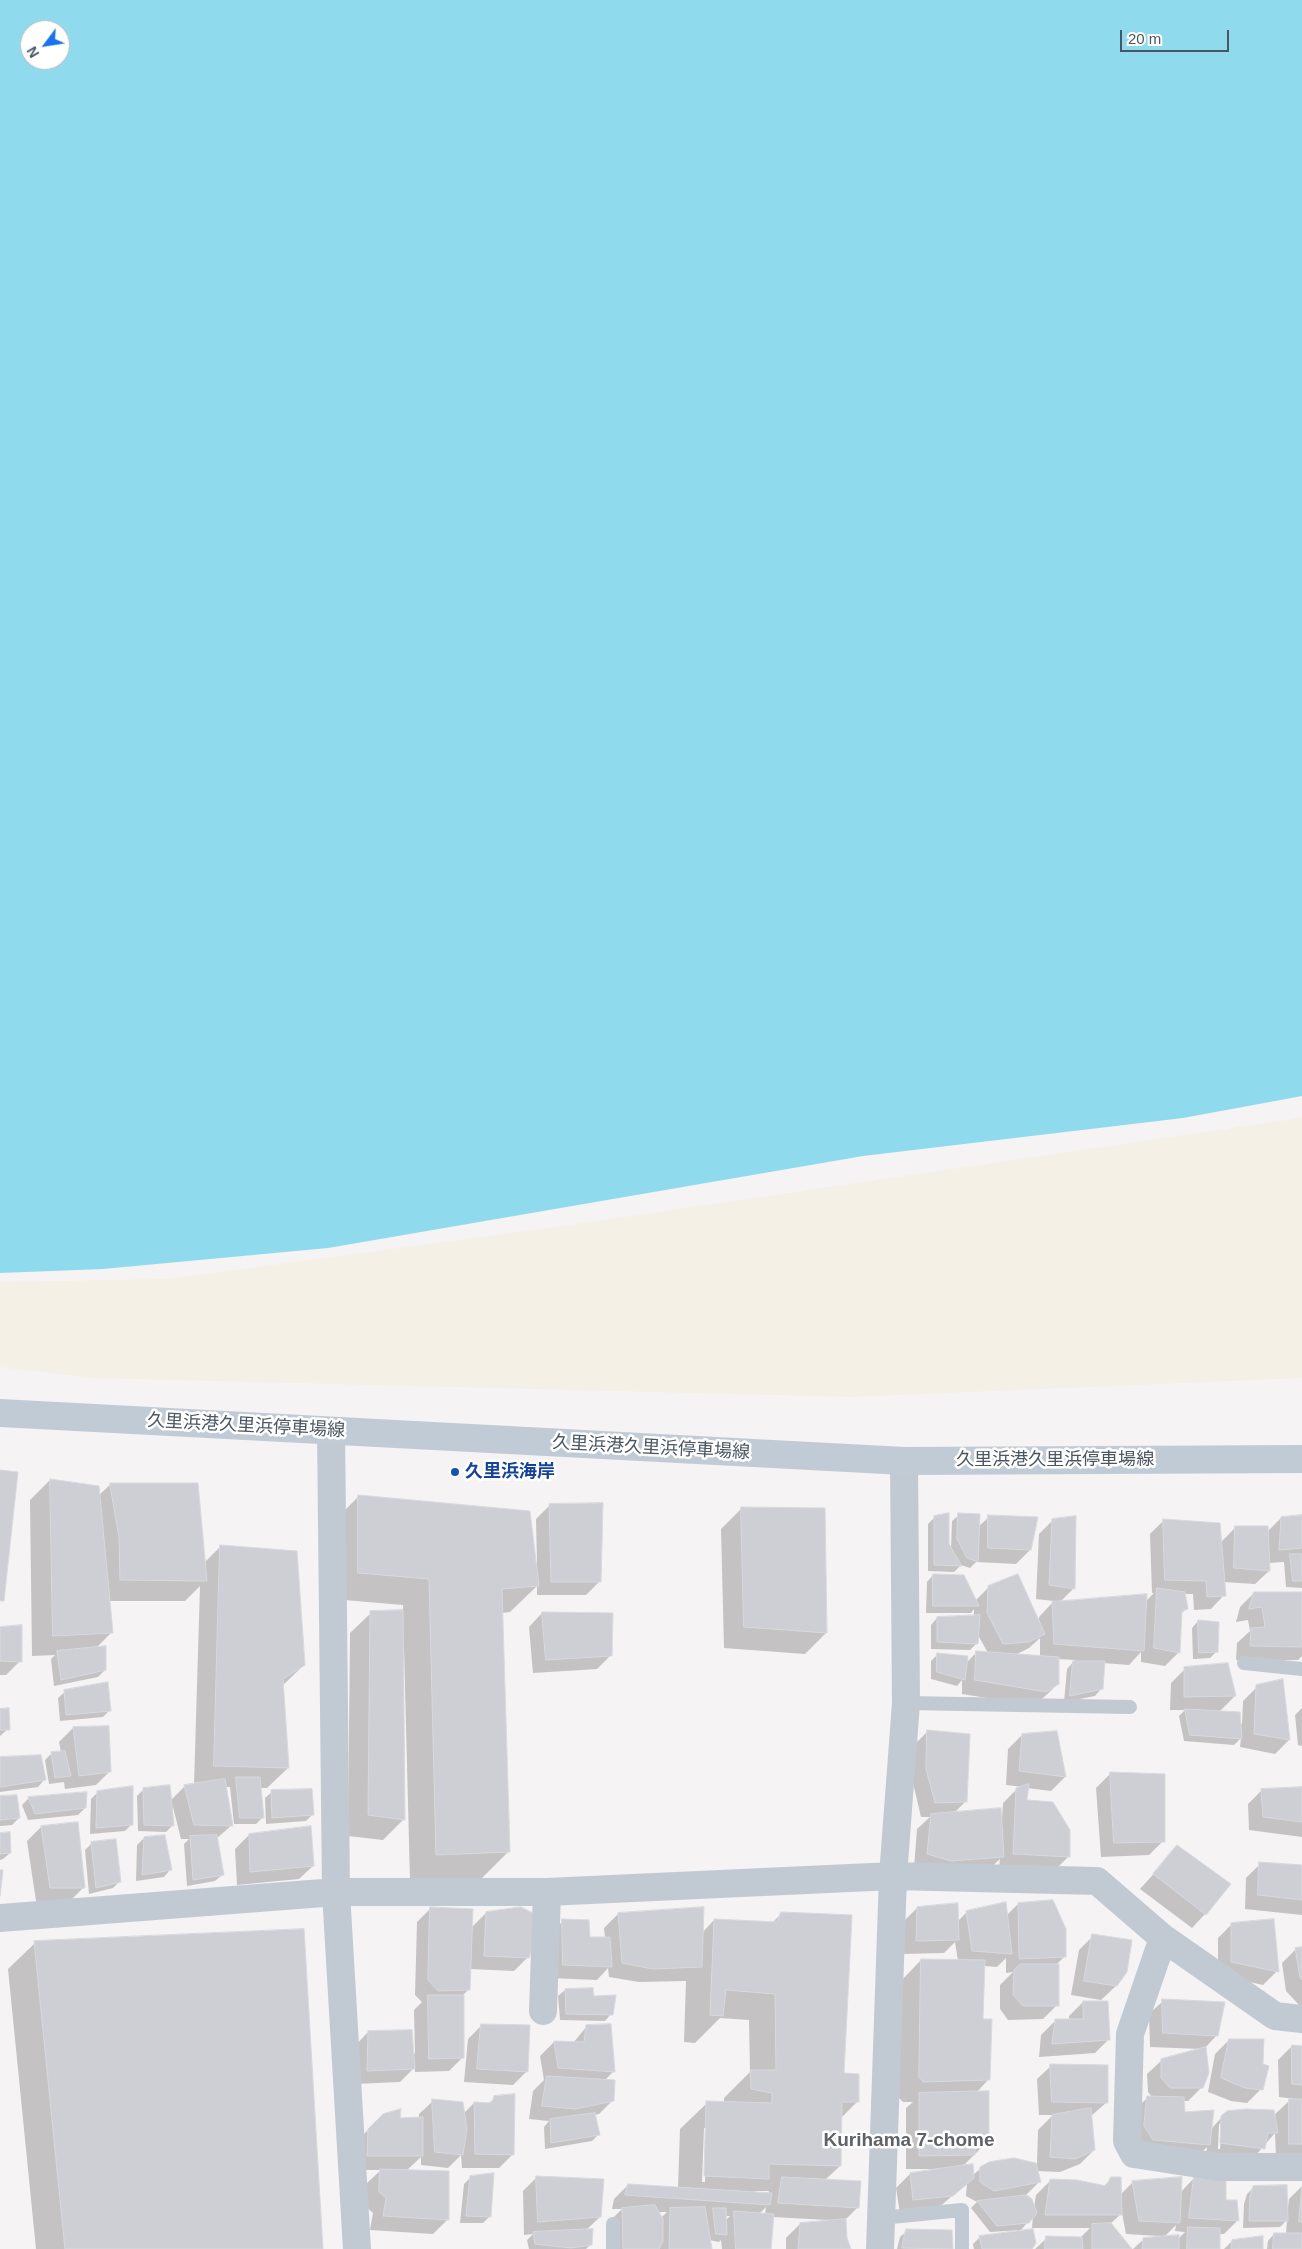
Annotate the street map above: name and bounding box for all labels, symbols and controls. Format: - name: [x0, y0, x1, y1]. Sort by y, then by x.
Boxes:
- north arrow: [20, 20, 70, 70]
- scale bar: [1122, 20, 1231, 52]
- text: 20 m: [1128, 30, 1161, 47]
- text: N: [24, 44, 42, 61]
- street label: 久里浜港久里浜停車場線: [147, 1410, 345, 1442]
- street label: 久里浜港久里浜停車場線: [552, 1432, 750, 1464]
- street label: 久里浜港久里浜停車場線: [956, 1449, 1154, 1471]
- place label: 久里浜海岸: [465, 1461, 555, 1483]
- marker: 久里浜海岸: [449, 1466, 461, 1478]
- district label: Kurihama 7-chome: [823, 2130, 995, 2152]

